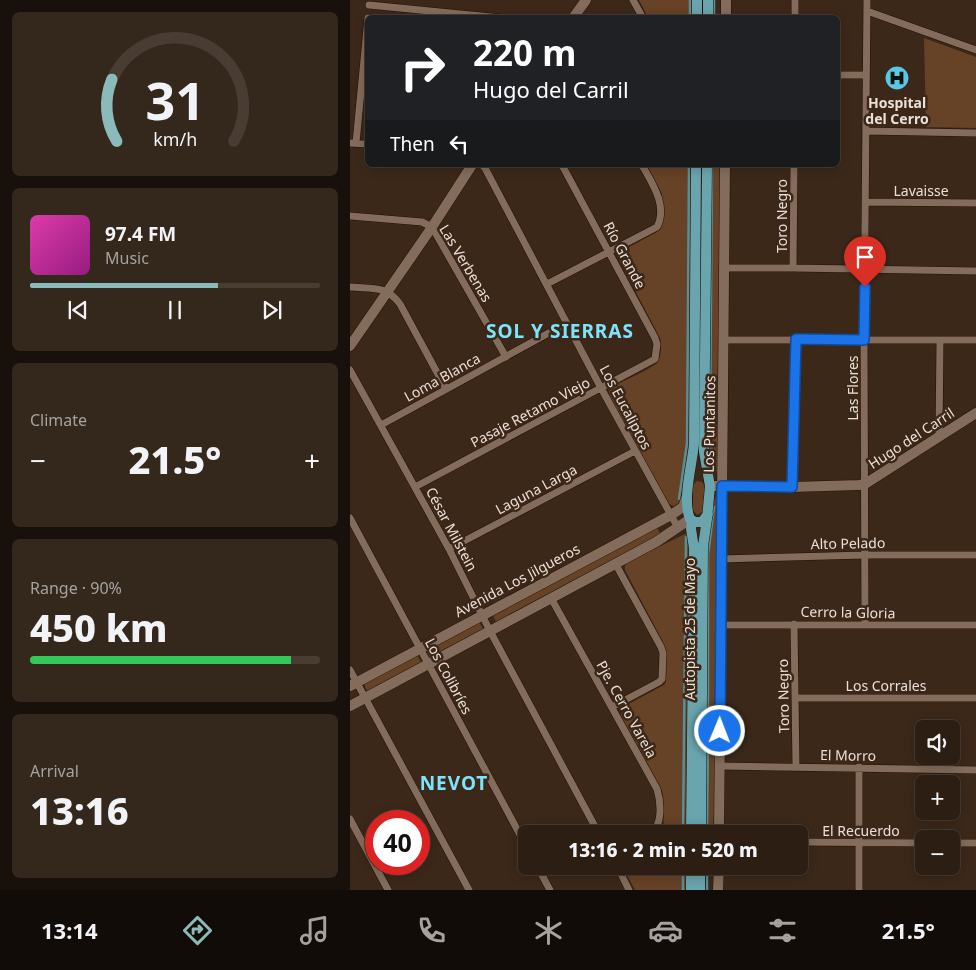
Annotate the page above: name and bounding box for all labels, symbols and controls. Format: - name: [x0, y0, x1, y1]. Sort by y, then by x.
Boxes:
- text: 220 m: [473, 29, 576, 76]
- icon: right: [390, 35, 455, 100]
- text: 31: [145, 64, 205, 135]
- hospital icon: Hospital del Cerro: [884, 65, 910, 91]
- text: Hugo del Carril: [473, 74, 629, 104]
- place label: Hospital del Cerro: [865, 93, 929, 128]
- text: km/h: [153, 127, 197, 151]
- icon: left: [445, 130, 473, 158]
- text: Then: [390, 131, 435, 157]
- street label: Toro Negro: [772, 179, 791, 253]
- street label: Lavaisse: [893, 181, 949, 200]
- street label: Río Grande: [599, 218, 651, 292]
- text: 97.4 FM: [105, 221, 176, 247]
- street label: Las Verbenas: [435, 221, 497, 305]
- pin: [844, 236, 886, 287]
- icon: arrive: [851, 243, 879, 271]
- text: Music: [105, 247, 149, 269]
- icon: previous: [64, 296, 92, 324]
- icon: pause: [161, 296, 189, 324]
- icon: next: [258, 296, 286, 324]
- district label: SOL Y SIERRAS: [486, 318, 634, 344]
- street label: Loma Blanca: [401, 348, 483, 406]
- street label: Las Flores: [843, 355, 862, 421]
- street label: Los Eucaliptos: [596, 361, 656, 453]
- street label: Pasaje Retamo Viejo: [467, 372, 593, 452]
- street label: Los Puntanitos: [699, 375, 719, 473]
- street label: Hugo del Carril: [864, 403, 958, 473]
- text: Climate: [30, 409, 87, 431]
- text: 21.5°: [129, 433, 221, 485]
- text: −: [30, 441, 46, 479]
- text: +: [304, 441, 320, 479]
- street label: Laguna Larga: [492, 460, 580, 518]
- street label: César Milstein: [422, 484, 482, 574]
- street label: Alto Pelado: [811, 533, 885, 553]
- street label: Avenida Los Jilgueros: [451, 539, 583, 621]
- street label: Autopista 25 de Mayo: [680, 558, 699, 700]
- text: Range · 90%: [30, 577, 122, 599]
- text: 450 km: [30, 601, 168, 653]
- street label: Cerro la Gloria: [800, 602, 896, 622]
- street label: Los Colibríes: [421, 635, 477, 717]
- street label: Pje. Cerro Varela: [592, 657, 662, 761]
- street label: Toro Negro: [773, 659, 793, 733]
- street label: Los Corrales: [846, 676, 927, 695]
- position arrow: [693, 704, 745, 756]
- map controls: [915, 720, 960, 875]
- button: sound: [915, 720, 960, 765]
- street label: El Morro: [820, 745, 876, 765]
- text: Arrival: [30, 760, 79, 782]
- district label: NEVOT: [420, 770, 488, 796]
- button: +: [915, 775, 960, 820]
- text: 13:16: [30, 784, 129, 836]
- speed limit sign: 40: [365, 810, 430, 875]
- street label: El Recuerdo: [822, 821, 900, 840]
- button: −: [915, 830, 960, 875]
- text: 13:16 · 2 min · 520 m: [568, 837, 758, 863]
- icon: directions: [180, 913, 215, 948]
- icon: music: [297, 913, 332, 948]
- icon: phone: [414, 913, 449, 948]
- icon: climate: [531, 913, 566, 948]
- icon: car: [648, 913, 683, 948]
- icon: filters: [765, 913, 800, 948]
- text: 13:14: [41, 915, 98, 945]
- text: 21.5°: [882, 915, 935, 945]

